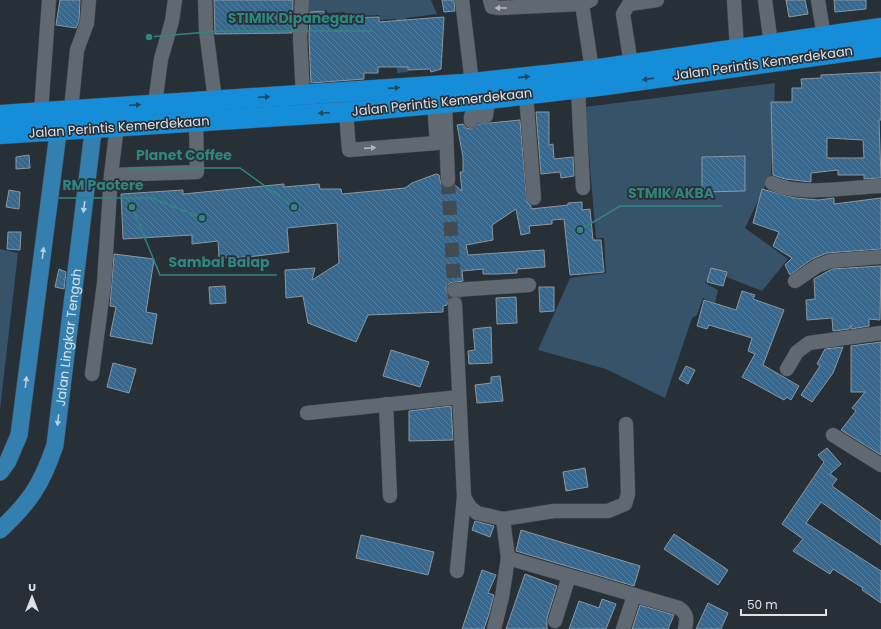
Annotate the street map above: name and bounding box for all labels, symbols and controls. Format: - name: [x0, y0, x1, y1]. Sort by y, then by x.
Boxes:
- callout: STIMIK Dipanegara: [220, 5, 372, 31]
- one-way arrow: [494, 5, 507, 11]
- text: STIMIK Dipanegara: [228, 8, 364, 28]
- street label: Jalan Perintis Kemerdekaan: [672, 41, 854, 85]
- one-way arrow: [517, 74, 530, 80]
- one-way arrow: [642, 76, 654, 82]
- street label: Jalan Perintis Kemerdekaan: [351, 83, 533, 121]
- one-way arrow: [388, 85, 400, 92]
- one-way arrow: [258, 94, 270, 101]
- one-way arrow: [129, 102, 141, 109]
- one-way arrow: [318, 109, 330, 116]
- street label: Jalan Perintis Kemerdekaan: [28, 111, 210, 143]
- callout: Planet Coffee: [128, 142, 240, 168]
- text: Planet Coffee: [136, 145, 232, 165]
- one-way arrow: [364, 145, 376, 152]
- callout: RM Paotere: [55, 172, 152, 198]
- text: RM Paotere: [62, 175, 144, 195]
- callout: STMIK AKBA: [620, 180, 722, 206]
- text: STMIK AKBA: [628, 183, 715, 203]
- one-way arrow: [81, 201, 87, 213]
- one-way arrow: [40, 247, 46, 259]
- callout: Sambal Balap: [160, 249, 277, 275]
- text: Sambal Balap: [169, 252, 270, 272]
- street label: Jalan Lingkar Tengah: [50, 267, 86, 407]
- one-way arrow: [23, 376, 29, 388]
- one-way arrow: [55, 414, 61, 426]
- north arrow: [12, 577, 52, 617]
- text: U: [28, 579, 36, 595]
- scale bar: [741, 591, 826, 617]
- text: 50 m: [747, 596, 778, 613]

